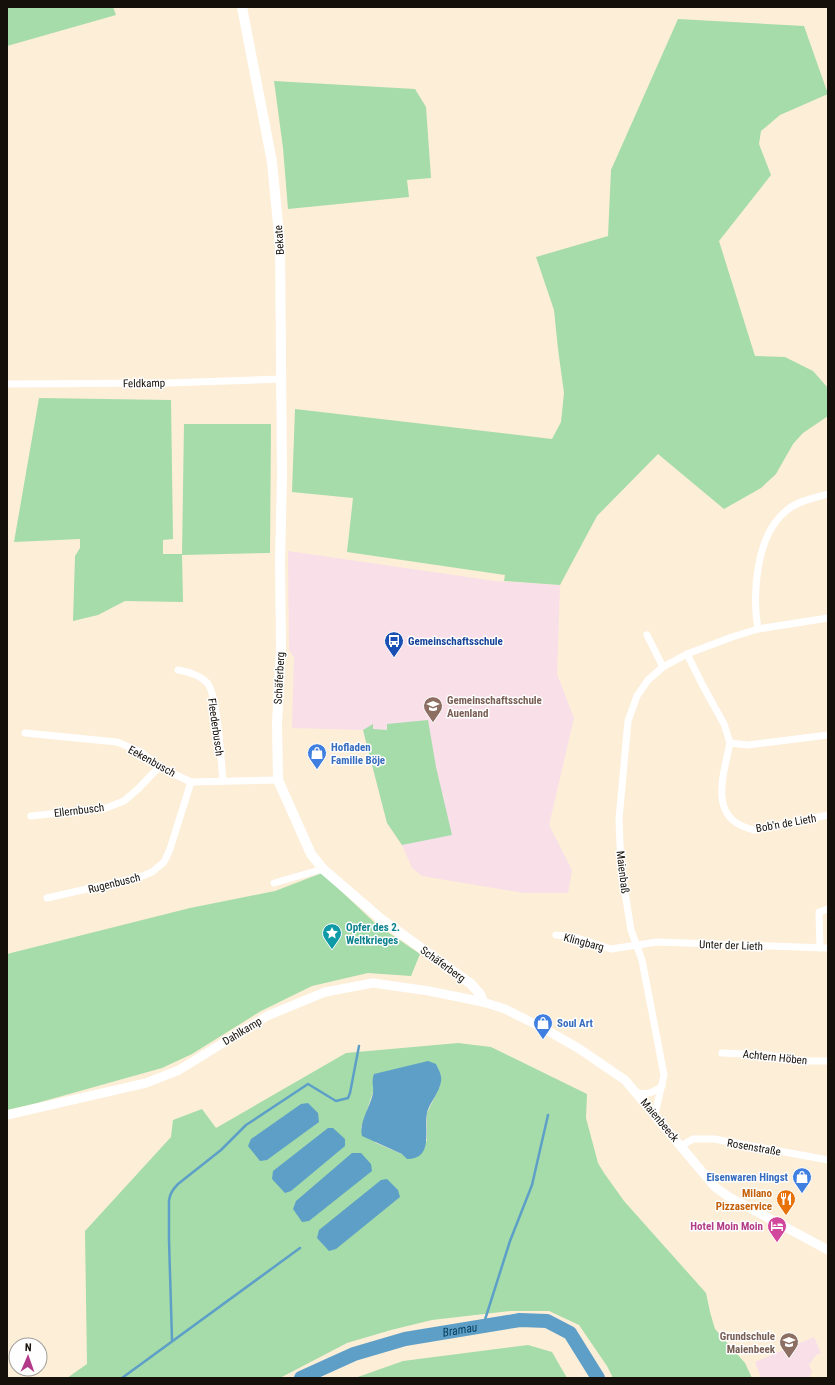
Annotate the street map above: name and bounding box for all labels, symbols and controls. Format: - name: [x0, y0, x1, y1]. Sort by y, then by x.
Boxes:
- street label: Bekate: [272, 225, 287, 255]
- street label: Feldkamp: [123, 377, 165, 390]
- bus stop icon: Gemeinschaftsschule: [383, 630, 405, 658]
- place label: Gemeinschaftsschule: [408, 635, 503, 648]
- street label: Schäferberg: [272, 651, 287, 705]
- place label: Gemeinschaftsschule Auenland: [447, 694, 542, 720]
- school or university icon: Gemeinschaftsschule Auenland: [422, 695, 444, 723]
- street label: Fleederbusch: [205, 697, 226, 757]
- place label: Hofladen Familie Böje: [331, 741, 385, 767]
- shop icon: Hofladen Familie Böje: [306, 742, 328, 770]
- street label: Eekenbusch: [126, 743, 178, 780]
- street label: Ellernbusch: [53, 801, 105, 820]
- street label: Bob'n de Lieth: [755, 812, 817, 835]
- street label: Maienbaß: [613, 850, 632, 894]
- street label: Rugenbusch: [87, 871, 142, 896]
- place label: Opfer des 2. Weltkrieges: [346, 921, 400, 947]
- place icon: Opfer des 2. Weltkrieges: [321, 922, 343, 950]
- street label: Klingbarg: [562, 931, 605, 954]
- street label: Unter der Lieth: [699, 938, 763, 953]
- street label: Schäferberg: [418, 944, 468, 985]
- shop icon: Soul Art: [532, 1012, 554, 1040]
- street label: Dahlkamp: [220, 1015, 264, 1048]
- place label: Soul Art: [557, 1017, 594, 1030]
- street label: Achtern Höben: [742, 1048, 808, 1067]
- street label: Maienbeeck: [638, 1096, 681, 1145]
- street label: Rosenstraße: [726, 1136, 782, 1159]
- shop icon: Eisenwaren Hingst: [791, 1166, 813, 1194]
- place label: Eisenwaren Hingst: [706, 1171, 789, 1184]
- place label: Milano Pizzaservice: [716, 1187, 773, 1213]
- restaurant icon: Milano Pizzaservice: [775, 1188, 797, 1216]
- hotel icon: Hotel Moin Moin: [766, 1215, 788, 1243]
- place label: Hotel Moin Moin: [690, 1220, 763, 1233]
- water label: Bramau: [441, 1320, 479, 1340]
- place label: Grundschule Maienbeek: [720, 1330, 776, 1356]
- school or university icon: Grundschule Maienbeek: [778, 1331, 800, 1359]
- north arrow: [8, 1337, 48, 1377]
- text: N: [25, 1341, 32, 1354]

